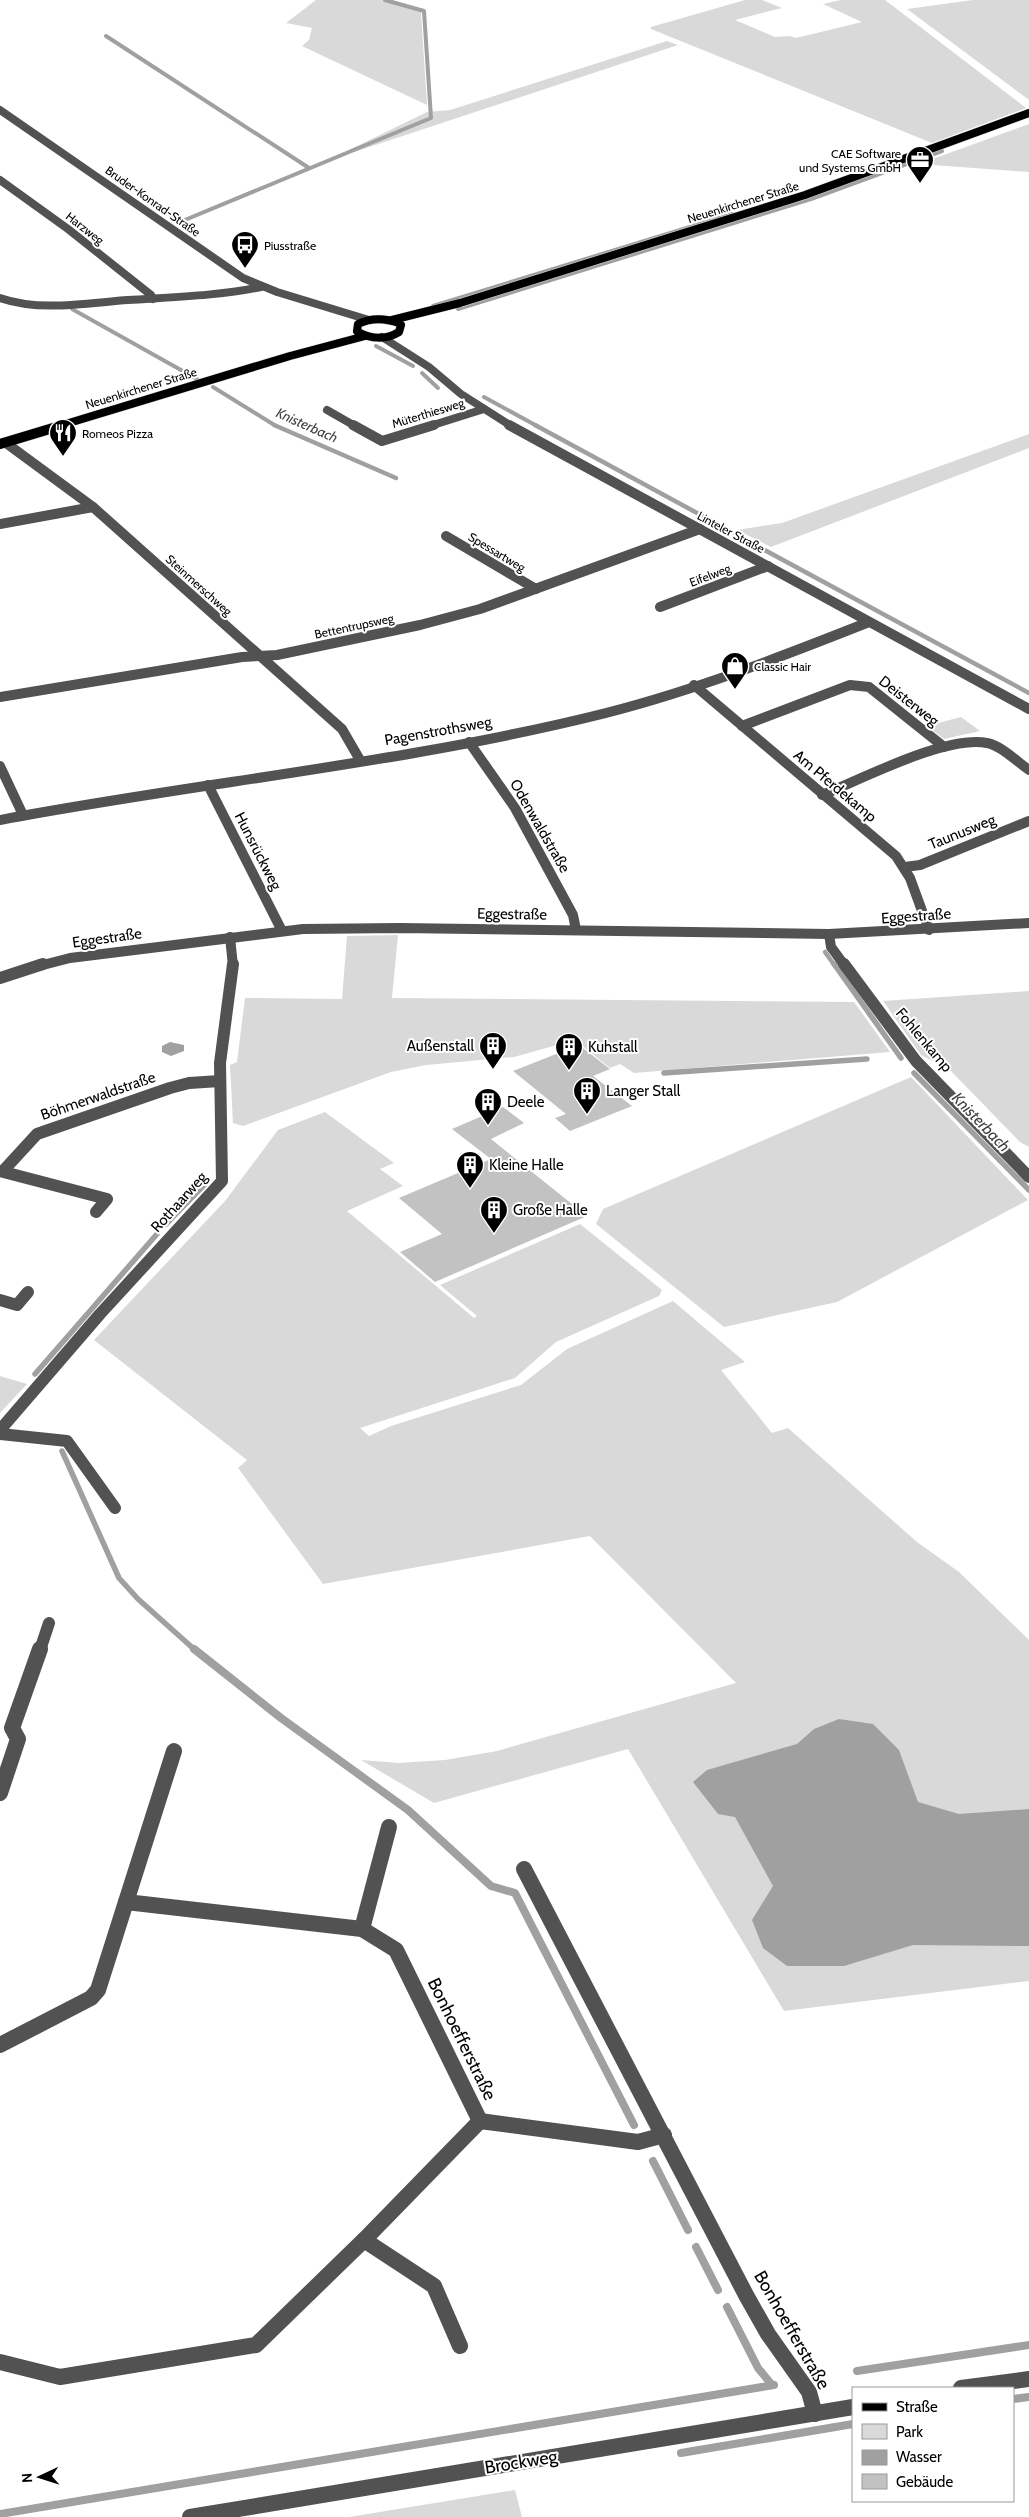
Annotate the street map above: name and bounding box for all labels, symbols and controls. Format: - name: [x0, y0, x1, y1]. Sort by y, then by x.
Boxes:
- office icon: CAE Software und Systems GmbH: [905, 145, 935, 184]
- place label: CAE Software und Systems GmbH: [799, 146, 901, 175]
- street label: Bruder-Konrad-Straße: [103, 163, 203, 239]
- street label: Neuenkirchener Straße: [685, 178, 801, 226]
- street label: Harzweg: [63, 208, 108, 248]
- bus stop icon: Piusstraße: [230, 230, 260, 269]
- place label: Piusstraße: [264, 238, 316, 253]
- street label: Neuenkirchener Straße: [83, 364, 199, 412]
- street label: Müterthiesweg: [390, 395, 467, 431]
- water label: Knisterbach: [273, 403, 341, 447]
- restaurant icon: Romeos Pizza: [48, 418, 78, 457]
- place label: Romeos Pizza: [82, 426, 153, 441]
- street label: Linteler Straße: [695, 508, 767, 556]
- street label: Spessartweg: [466, 529, 529, 575]
- street label: Steinmerschweg: [163, 551, 236, 619]
- street label: Eifelweg: [687, 560, 734, 590]
- street label: Bettentrupsweg: [313, 610, 396, 642]
- shop icon: Classic Hair: [720, 651, 750, 690]
- place label: Classic Hair: [754, 659, 811, 674]
- street label: Deisterweg: [875, 672, 943, 730]
- street label: Pagenstrothsweg: [383, 713, 493, 749]
- street label: Am Pferdekamp: [790, 746, 880, 826]
- street label: Odenwaldstraße: [506, 776, 574, 876]
- street label: Hunsrückweg: [231, 809, 286, 893]
- street label: Taunusweg: [926, 810, 999, 854]
- street label: Eggestraße: [477, 904, 547, 924]
- street label: Eggestraße: [880, 905, 952, 927]
- street label: Eggestraße: [71, 924, 143, 952]
- street label: Fohlenkamp: [892, 1004, 956, 1076]
- building icon: Außenstall: [478, 1031, 508, 1070]
- building icon: Kuhstall: [554, 1032, 584, 1071]
- place label: Außenstall: [407, 1037, 474, 1055]
- place label: Kuhstall: [588, 1038, 638, 1056]
- street label: Böhmerwaldstraße: [38, 1068, 158, 1124]
- building icon: Langer Stall: [572, 1076, 602, 1115]
- place label: Langer Stall: [606, 1082, 681, 1100]
- building icon: Deele: [473, 1087, 503, 1126]
- water label: Knisterbach: [948, 1088, 1014, 1156]
- place label: Deele: [507, 1093, 545, 1111]
- building icon: Kleine Halle: [455, 1150, 485, 1189]
- place label: Kleine Halle: [489, 1156, 564, 1174]
- street label: Rothaarweg: [147, 1168, 211, 1236]
- building icon: Große Halle: [479, 1195, 509, 1234]
- place label: Große Halle: [513, 1201, 588, 1219]
- street label: Bonhoefferstraße: [423, 1974, 501, 2104]
- street label: Bonhoefferstraße: [749, 2267, 835, 2393]
- legend: [852, 2387, 1014, 2502]
- text: Straße: [896, 2398, 938, 2416]
- text: Park: [896, 2423, 923, 2441]
- street label: Brockweg: [483, 2445, 560, 2479]
- text: Wasser: [896, 2448, 942, 2466]
- north arrow: [15, 2452, 65, 2502]
- text: N: [18, 2472, 36, 2483]
- text: Gebäude: [896, 2473, 953, 2491]

